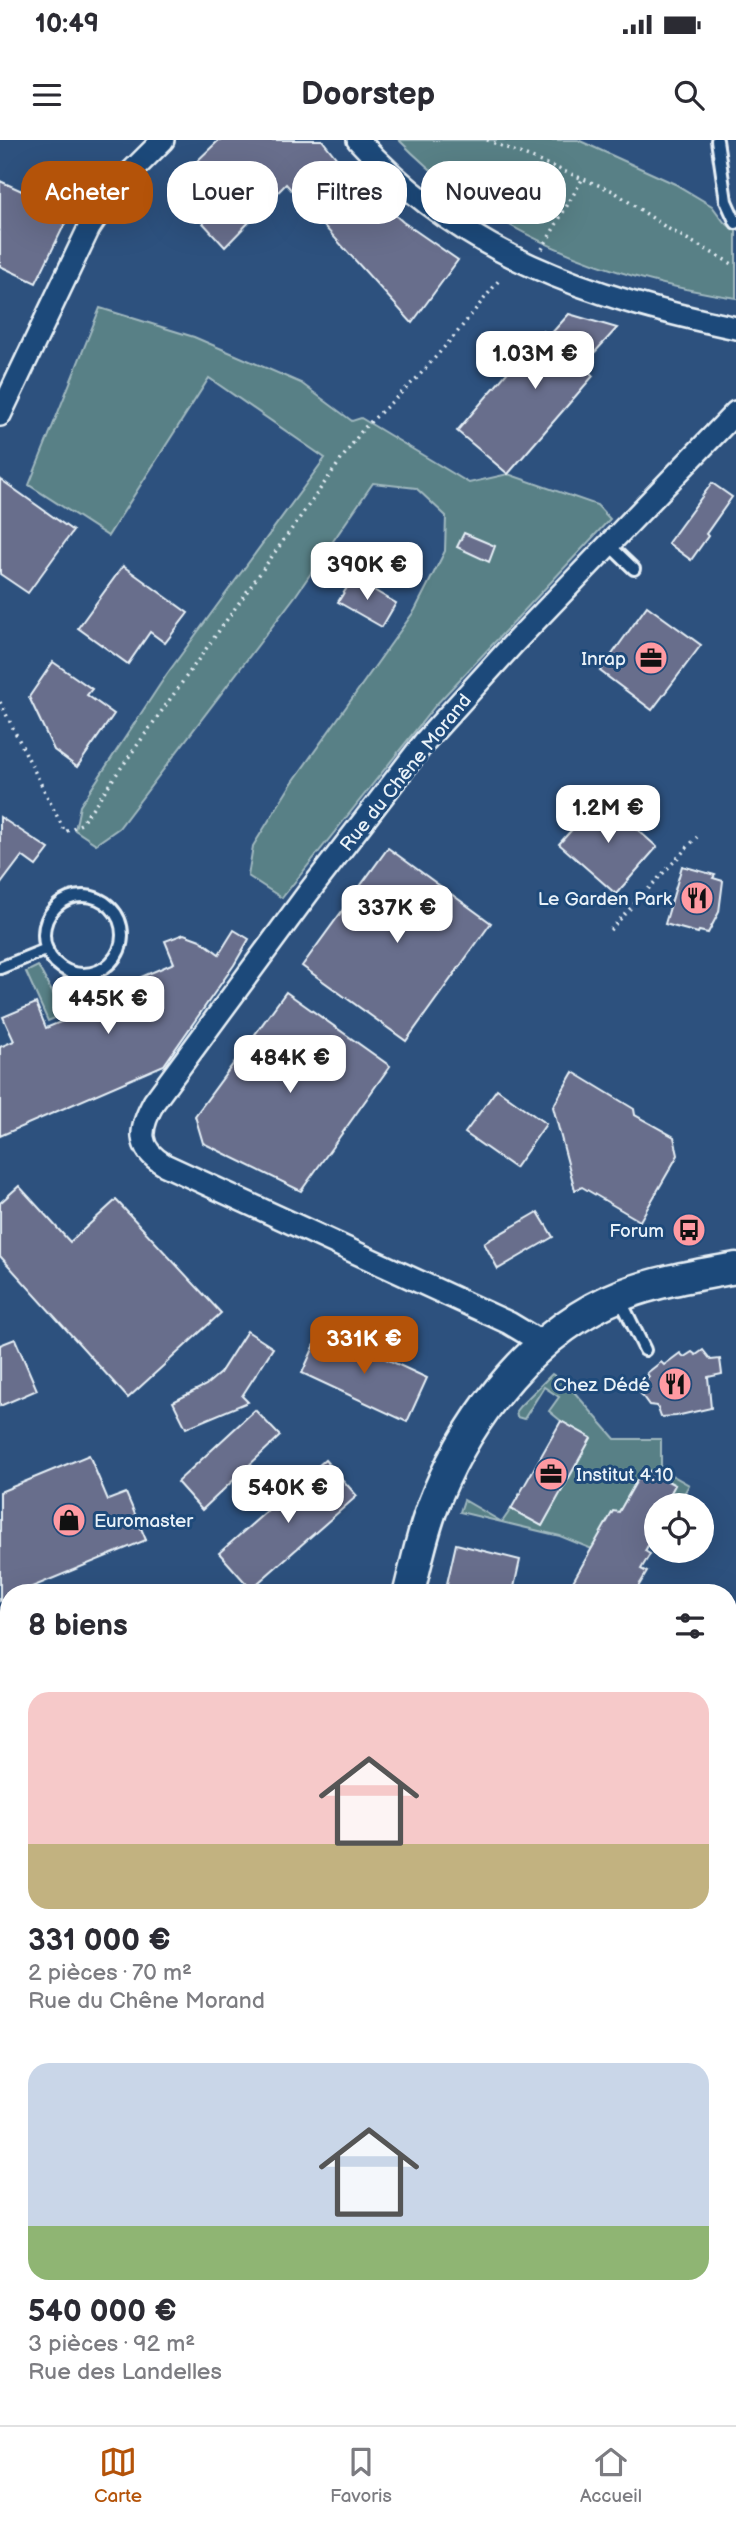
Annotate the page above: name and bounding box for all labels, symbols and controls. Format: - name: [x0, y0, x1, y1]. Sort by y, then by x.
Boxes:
- text: 10:49: [35, 9, 99, 40]
- text: Doorstep: [301, 75, 435, 114]
- icon: menu: [28, 76, 66, 114]
- icon: search: [670, 76, 708, 114]
- chip: Acheter: [21, 161, 153, 224]
- chip: Louer: [167, 161, 278, 224]
- chip: Filtres: [292, 161, 407, 224]
- chip: Nouveau: [421, 161, 566, 224]
- pin: 1.03M €: [470, 331, 600, 391]
- text: 1.03M €: [492, 340, 578, 368]
- pin: 390K €: [310, 542, 424, 602]
- text: 390K €: [327, 551, 407, 579]
- office icon: Inrap: [632, 639, 670, 677]
- place label: Inrap: [581, 648, 626, 671]
- street label: Rue du Chêne Morand: [336, 690, 477, 856]
- pin: 1.2M €: [551, 786, 665, 845]
- text: 1.2M €: [572, 794, 644, 822]
- restaurant icon: Le Garden Park: [678, 879, 716, 917]
- pin: 337K €: [340, 886, 454, 945]
- place label: Le Garden Park: [538, 888, 673, 911]
- text: 337K €: [358, 894, 436, 922]
- pin: 445K €: [51, 976, 165, 1036]
- text: 445K €: [68, 985, 148, 1013]
- pin: 484K €: [233, 1035, 347, 1095]
- text: 484K €: [250, 1044, 330, 1072]
- bus stop icon: Forum: [670, 1211, 708, 1249]
- place label: Forum: [609, 1220, 664, 1243]
- pin: 331K €: [307, 1316, 421, 1376]
- text: 331K €: [326, 1325, 402, 1353]
- restaurant icon: Chez Dédé: [656, 1365, 694, 1403]
- place label: Chez Dédé: [553, 1374, 650, 1397]
- office icon: Institut 4.10: [532, 1455, 570, 1493]
- place label: Institut 4.10: [576, 1464, 673, 1487]
- pin: 540K €: [231, 1466, 345, 1525]
- text: 540K €: [248, 1474, 328, 1502]
- map controls: [644, 1493, 714, 1563]
- button: locate: [644, 1493, 714, 1563]
- shop icon: Euromaster: [50, 1501, 88, 1539]
- place label: Euromaster: [94, 1510, 194, 1533]
- icon: filters: [671, 1607, 709, 1645]
- text: 8 biens: [28, 1608, 128, 1644]
- icon: home: [306, 1738, 432, 1864]
- text: 331 000 €: [28, 1923, 171, 1959]
- text: 2 pièces · 70 m²: [28, 1959, 192, 1987]
- text: Rue du Chêne Morand: [28, 1987, 265, 2015]
- icon: home: [306, 2109, 432, 2235]
- text: 540 000 €: [28, 2294, 177, 2330]
- text: 3 pièces · 92 m²: [28, 2330, 195, 2358]
- text: Rue des Landelles: [28, 2358, 222, 2386]
- tab: Carte: [94, 2443, 142, 2508]
- tab: Favoris: [330, 2443, 392, 2508]
- tab: Accueil: [580, 2443, 642, 2508]

